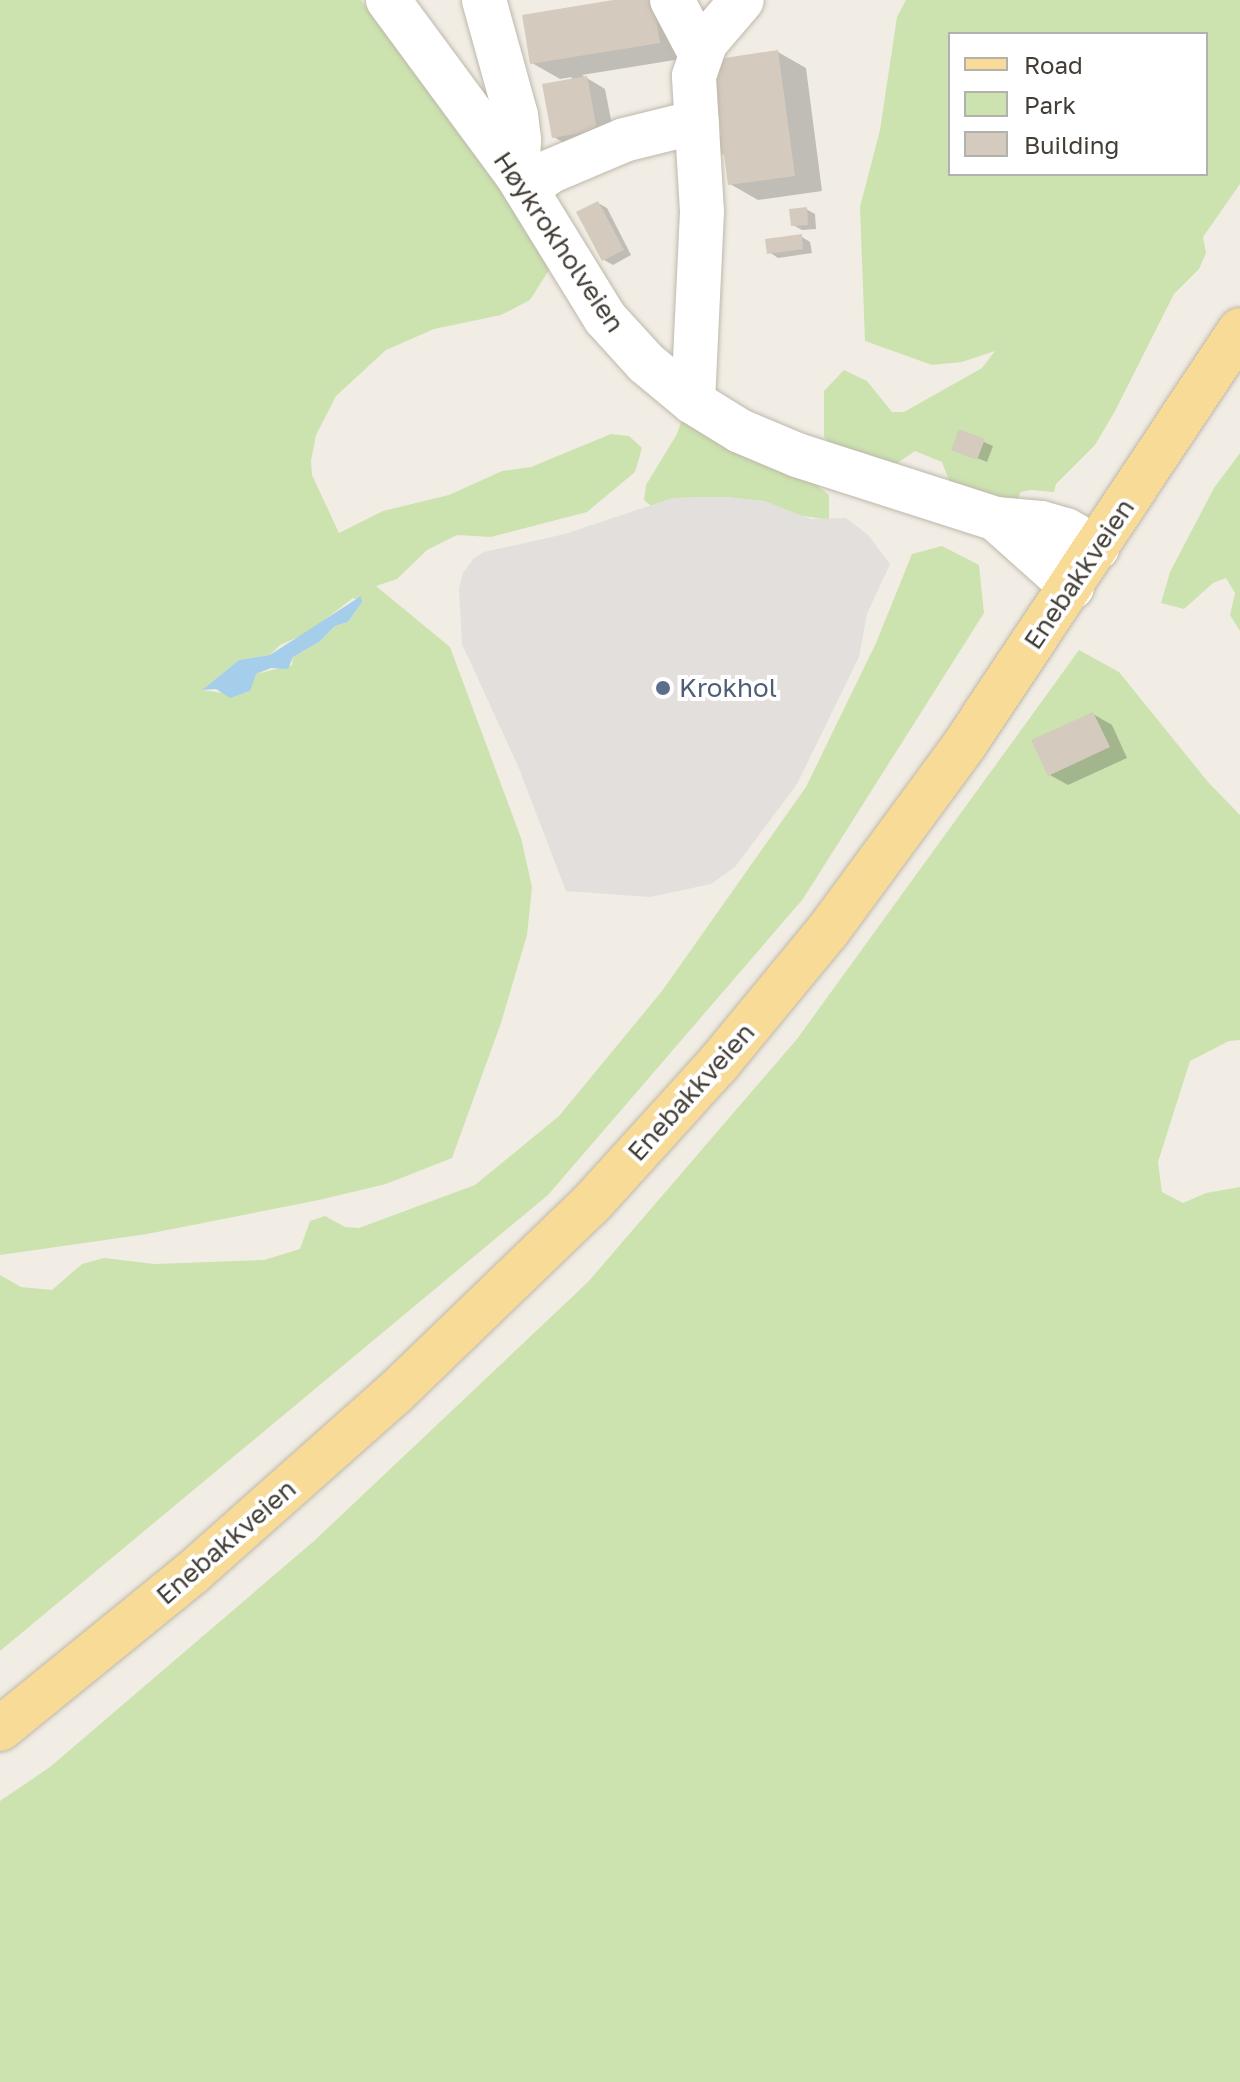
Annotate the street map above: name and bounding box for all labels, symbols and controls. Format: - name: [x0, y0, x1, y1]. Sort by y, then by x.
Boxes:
- legend: [948, 32, 1208, 176]
- text: Road: [1024, 50, 1083, 79]
- text: Park: [1024, 90, 1076, 119]
- text: Building: [1024, 130, 1119, 159]
- street label: Høykrokholveien: [487, 146, 631, 338]
- street label: Enebakkveien: [1017, 493, 1141, 655]
- place label: Krokhol: [679, 672, 777, 704]
- marker: Krokhol: [654, 679, 672, 697]
- street label: Enebakkveien: [621, 1017, 761, 1167]
- street label: Enebakkveien: [150, 1473, 302, 1611]

